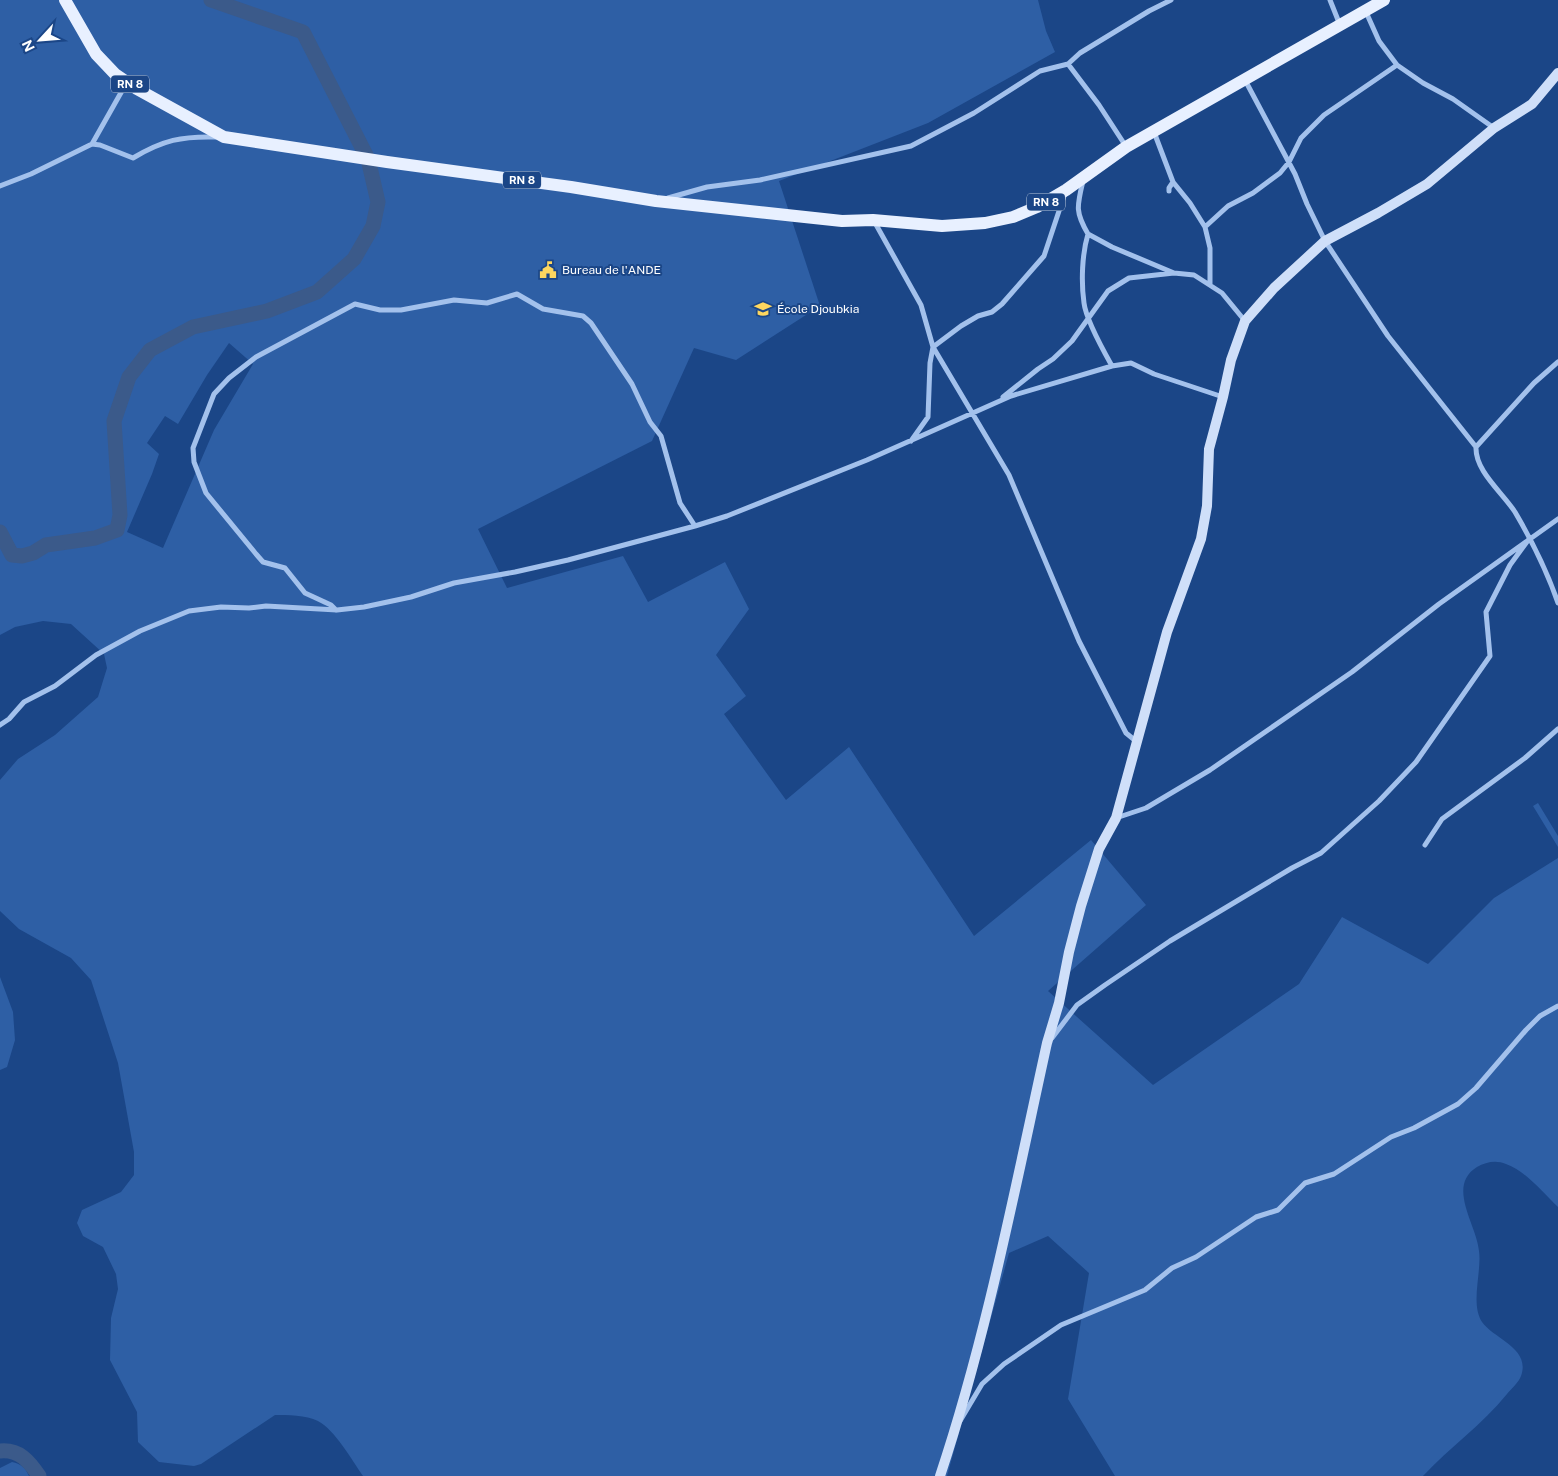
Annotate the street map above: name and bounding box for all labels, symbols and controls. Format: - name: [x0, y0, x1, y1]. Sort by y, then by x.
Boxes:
- north arrow: [15, 15, 65, 65]
- text: N: [19, 37, 38, 54]
- road number: RN 8: [111, 76, 149, 92]
- road number: RN 8: [503, 172, 541, 188]
- road number: RN 8: [1027, 193, 1065, 210]
- public building icon: Bureau de l'ANDE: [538, 260, 558, 280]
- place label: Bureau de l'ANDE: [562, 263, 661, 277]
- school or university icon: École Djoubkia: [753, 299, 773, 319]
- place label: École Djoubkia: [777, 302, 859, 316]

